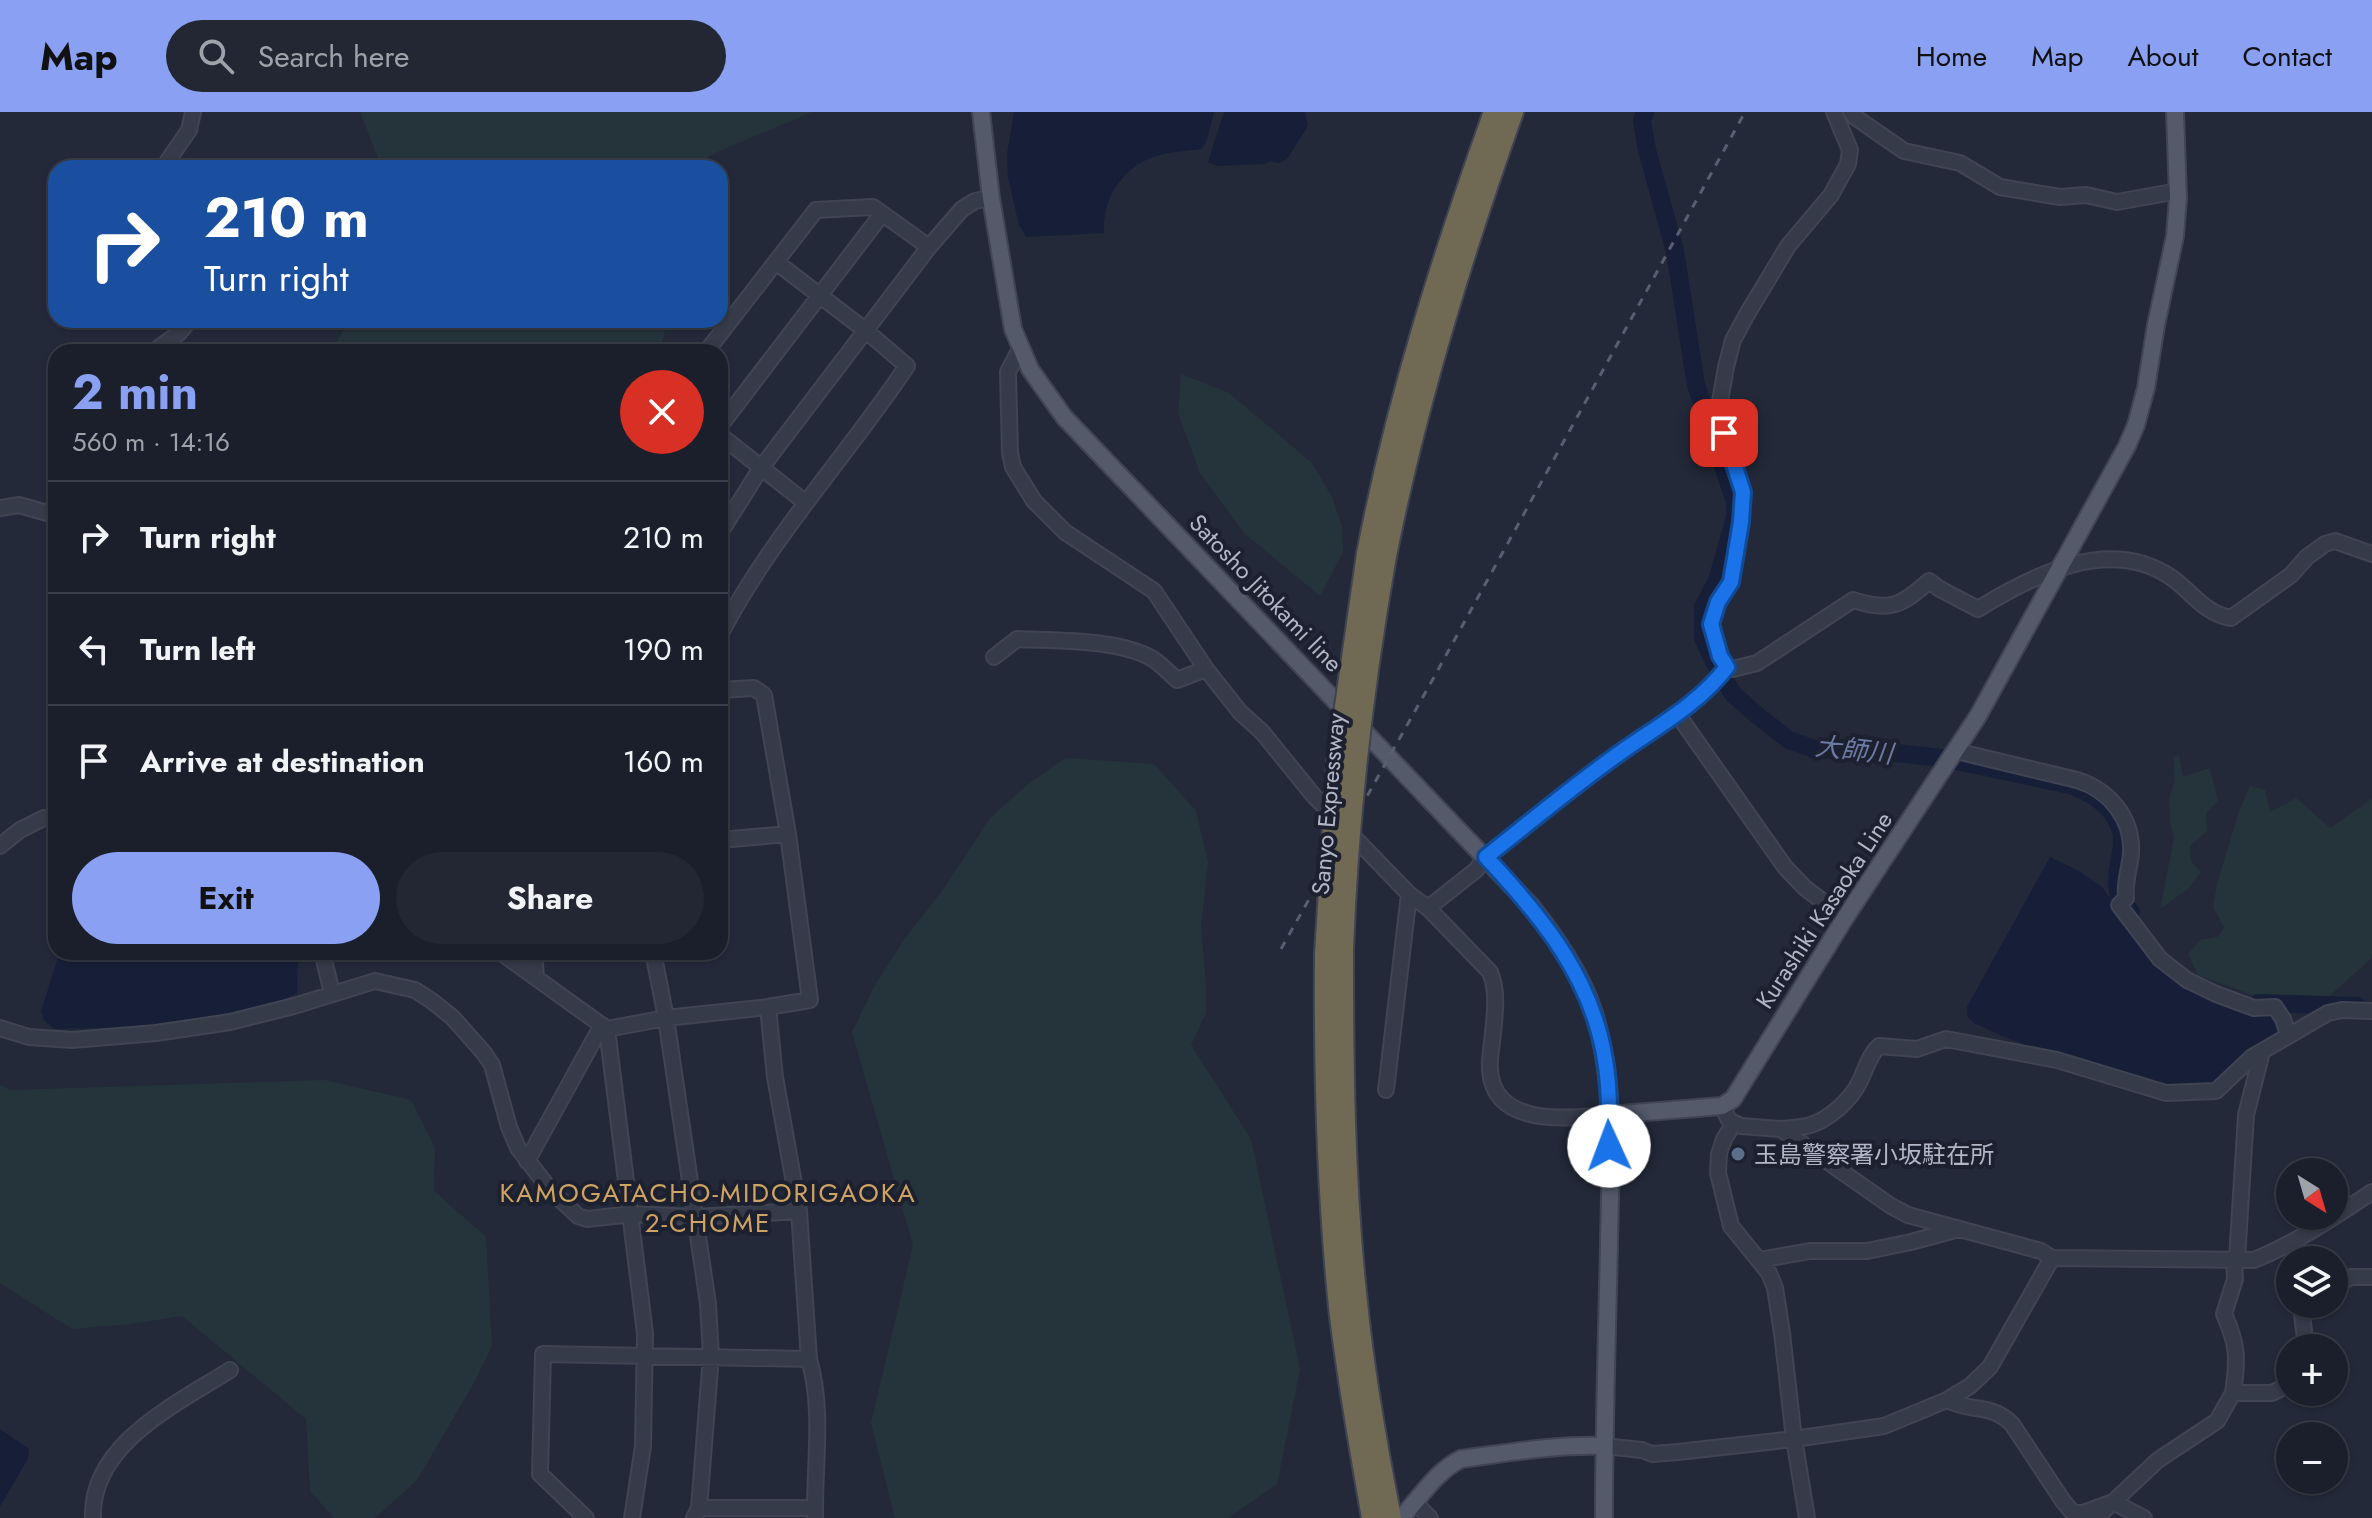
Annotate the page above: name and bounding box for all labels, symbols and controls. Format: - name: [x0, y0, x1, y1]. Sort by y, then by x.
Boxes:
- search box: [166, 20, 726, 92]
- text: Map: [40, 29, 118, 84]
- icon: search: [194, 34, 238, 78]
- text: Search here: [258, 35, 410, 78]
- text: Home: [1916, 36, 1987, 77]
- text: Map: [2031, 36, 2083, 77]
- text: About: [2127, 36, 2199, 77]
- text: Contact: [2243, 36, 2332, 77]
- text: 210 m: [204, 177, 369, 258]
- icon: right: [72, 192, 176, 296]
- text: Turn right: [204, 252, 349, 304]
- text: 2 min: [72, 358, 198, 427]
- button: close: [620, 370, 704, 454]
- pin: [1690, 399, 1758, 467]
- icon: arrive: [1702, 411, 1746, 455]
- text: 560 m · 14:16: [72, 423, 230, 461]
- street label: Satosho Jitokami line: [1181, 506, 1351, 680]
- icon: right: [72, 515, 116, 559]
- text: Turn right: [140, 516, 276, 559]
- text: 210 m: [623, 516, 704, 559]
- icon: left: [72, 627, 116, 671]
- text: Turn left: [140, 628, 255, 671]
- text: 190 m: [623, 628, 704, 671]
- street label: Sanyo Expressway: [1303, 711, 1353, 896]
- water label: 大師川: [1813, 727, 1898, 773]
- icon: arrive: [72, 739, 116, 783]
- text: Arrive at destination: [140, 740, 425, 783]
- text: 160 m: [623, 740, 704, 783]
- street label: Kurashiki Kasaoka Line: [1747, 805, 1901, 1015]
- button: Exit: [72, 852, 380, 944]
- button: Share: [396, 852, 704, 944]
- position arrow: [1567, 1104, 1651, 1188]
- place label: 玉島警察署小坂駐在所: [1754, 1137, 1994, 1172]
- marker: 玉島警察署小坂駐在所: [1729, 1145, 1747, 1163]
- north arrow: [2276, 1158, 2348, 1230]
- map controls: [2276, 1158, 2348, 1494]
- district label: KAMOGATACHO-MIDORIGAOKA 2-CHOME: [499, 1174, 917, 1242]
- button: layers: [2276, 1246, 2348, 1318]
- button: +: [2276, 1334, 2348, 1406]
- button: −: [2276, 1422, 2348, 1494]

